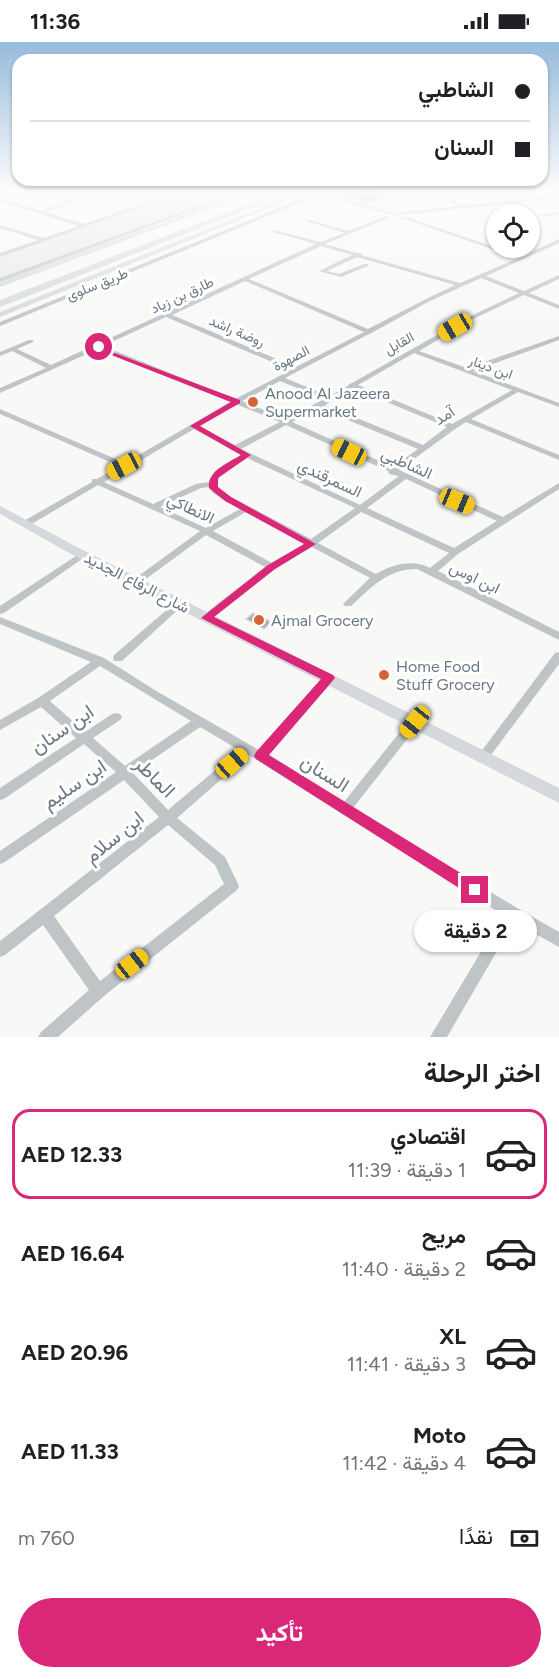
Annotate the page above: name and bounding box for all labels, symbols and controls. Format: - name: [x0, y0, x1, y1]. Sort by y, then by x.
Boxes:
- text: 11:36: [30, 8, 80, 35]
- text: الشاطبي: [418, 76, 494, 103]
- text: السنان: [434, 134, 494, 161]
- map controls: [486, 204, 540, 258]
- button: locate: [486, 204, 540, 258]
- street label: طريق سلوى: [64, 264, 130, 304]
- street label: طارق بن زياد: [148, 273, 216, 317]
- car: [435, 310, 475, 344]
- street label: روضة راشد: [206, 312, 267, 351]
- street label: القابل: [381, 328, 417, 358]
- route start: [85, 333, 112, 360]
- street label: الصهوة: [270, 342, 312, 375]
- street label: ابن دينار: [466, 351, 515, 383]
- place label: Anood Al Jazeera Supermarket: [265, 384, 390, 421]
- marker: Anood Al Jazeera Supermarket: [246, 395, 260, 409]
- street label: آمد: [430, 401, 459, 429]
- car: [329, 436, 369, 468]
- street label: الشاطبي: [377, 444, 435, 487]
- car: [104, 450, 144, 482]
- street label: السمرقندي: [293, 455, 365, 505]
- car: [437, 486, 477, 516]
- street label: الانطاكي: [162, 489, 217, 531]
- street label: شارع الرفاع الجديد: [80, 548, 192, 619]
- street label: ابن اوس: [446, 557, 503, 599]
- place label: Ajmal Grocery: [271, 611, 374, 630]
- marker: Ajmal Grocery: [252, 613, 266, 627]
- place label: Home Food Stuff Grocery: [396, 657, 495, 694]
- marker: Home Food Stuff Grocery: [377, 668, 391, 682]
- street label: ابن سنان: [26, 699, 98, 759]
- car: [397, 702, 433, 742]
- car: [213, 744, 251, 782]
- street label: السنان: [296, 749, 354, 797]
- street label: الماطر: [128, 751, 180, 803]
- street label: ابن سليم: [37, 754, 111, 815]
- street label: ابن سلام: [79, 806, 149, 869]
- route end: [461, 876, 488, 903]
- callout: 2 دقيقة: [414, 911, 536, 953]
- text: 2 دقيقة: [444, 919, 507, 943]
- car: [112, 946, 152, 982]
- text: اختر الرحلة: [424, 1056, 541, 1089]
- text: اقتصادي: [390, 1123, 466, 1150]
- icon: car: [484, 1127, 538, 1181]
- text: AED 12.33: [21, 1141, 122, 1168]
- text: 1 دقيقة · 11:39: [348, 1158, 466, 1182]
- text: مريح: [422, 1222, 466, 1249]
- icon: car: [484, 1226, 538, 1280]
- text: AED 16.64: [21, 1240, 125, 1267]
- text: 2 دقيقة · 11:40: [342, 1257, 466, 1281]
- text: XL: [439, 1323, 466, 1350]
- icon: car: [484, 1325, 538, 1379]
- text: AED 20.96: [21, 1339, 128, 1366]
- text: 3 دقيقة · 11:41: [347, 1352, 466, 1376]
- text: Moto: [413, 1422, 466, 1449]
- icon: car: [484, 1424, 538, 1478]
- text: AED 11.33: [21, 1438, 119, 1465]
- text: 4 دقيقة · 11:42: [342, 1451, 466, 1475]
- icon: cash: [508, 1522, 541, 1555]
- text: نقدًا: [459, 1523, 493, 1550]
- text: 760 m: [18, 1526, 75, 1550]
- button: تأكيد: [18, 1598, 541, 1667]

